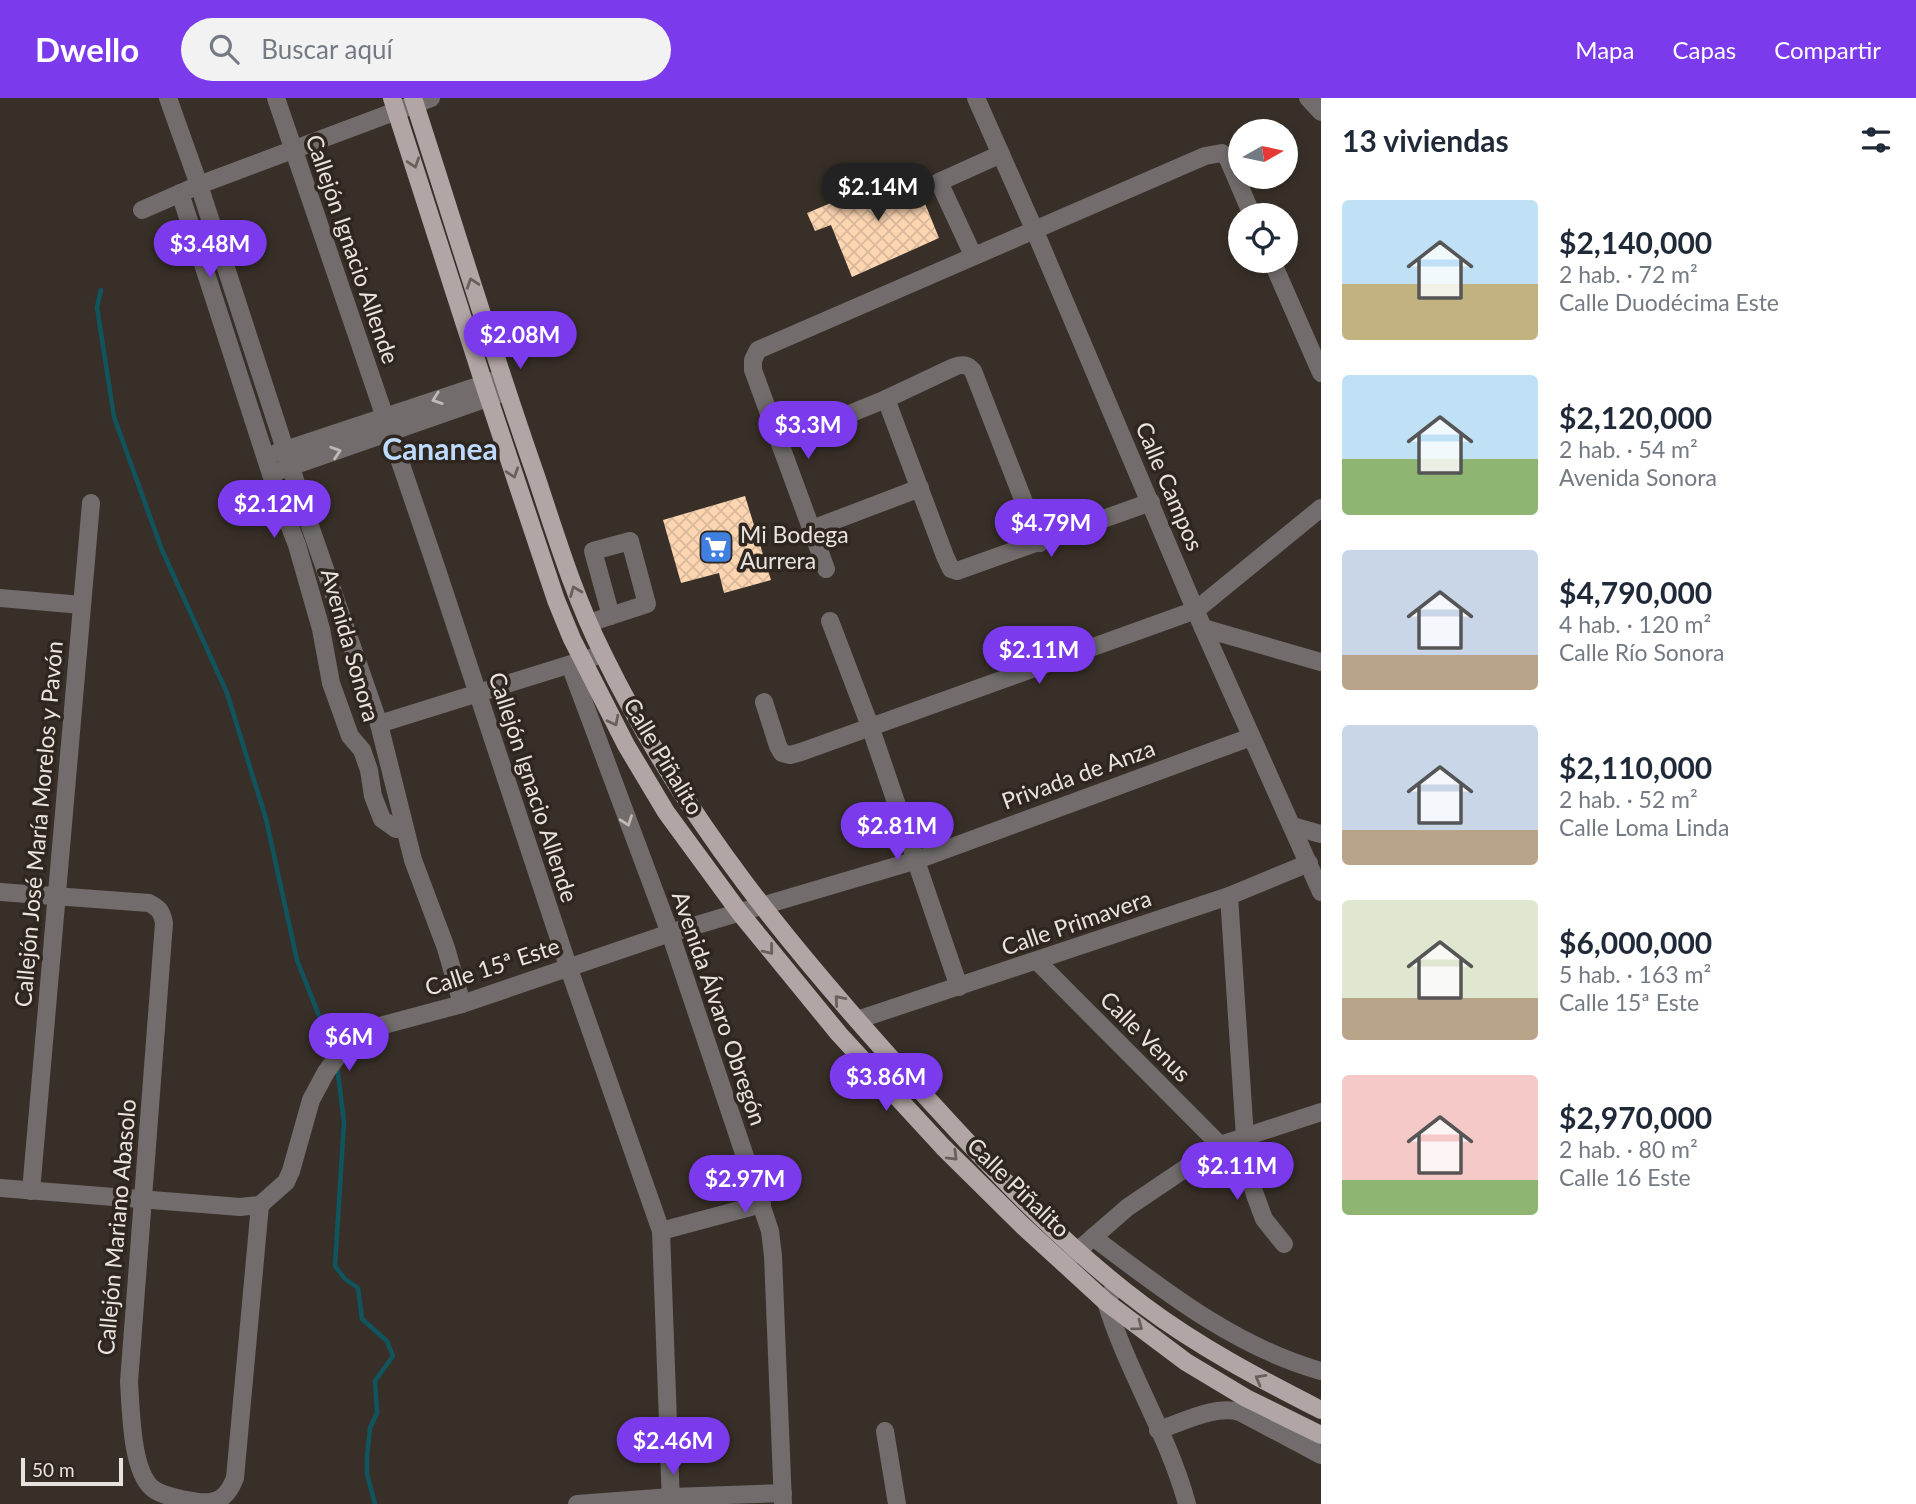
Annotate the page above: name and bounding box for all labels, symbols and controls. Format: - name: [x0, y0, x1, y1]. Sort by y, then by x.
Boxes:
- search box: [181, 18, 671, 81]
- text: Dwello: [35, 29, 139, 69]
- icon: search: [205, 30, 243, 68]
- text: Buscar aquí: [261, 33, 393, 65]
- text: Mapa: [1575, 35, 1634, 64]
- text: Capas: [1672, 35, 1736, 64]
- text: Compartir: [1774, 35, 1881, 64]
- north arrow: [1228, 119, 1298, 189]
- map controls: [1228, 119, 1298, 273]
- icon: filters: [1857, 121, 1895, 159]
- text: 13 viviendas: [1342, 122, 1509, 158]
- street label: Callejón Ignacio Allende: [301, 131, 405, 367]
- one-way arrow: [406, 156, 420, 168]
- pin: $2.14M: [821, 164, 935, 223]
- text: $2.14M: [838, 172, 918, 200]
- button: locate: [1228, 203, 1298, 273]
- pin: $3.48M: [153, 220, 267, 280]
- text: $2,140,000: [1559, 224, 1712, 260]
- icon: home: [1398, 228, 1482, 312]
- text: $3.48M: [170, 229, 250, 257]
- text: 2 hab. · 72 m²: [1559, 260, 1698, 288]
- one-way arrow: [466, 277, 480, 289]
- text: Calle Duodécima Este: [1559, 288, 1779, 316]
- pin: $2.08M: [463, 312, 577, 371]
- text: $2.08M: [480, 320, 560, 348]
- one-way arrow: [432, 391, 444, 405]
- text: $2,120,000: [1559, 399, 1712, 435]
- pin: $3.3M: [759, 402, 857, 461]
- icon: home: [1398, 403, 1482, 487]
- text: $3.3M: [774, 410, 842, 438]
- street label: Calle Campos: [1130, 417, 1210, 555]
- district label: Cananea: [382, 430, 498, 466]
- text: 2 hab. · 54 m²: [1559, 435, 1698, 463]
- one-way arrow: [329, 446, 342, 460]
- text: Avenida Sonora: [1559, 463, 1717, 491]
- one-way arrow: [505, 466, 520, 478]
- pin: $2.12M: [217, 480, 331, 540]
- text: $2.12M: [234, 489, 314, 517]
- pin: $4.79M: [994, 500, 1108, 559]
- text: $4.79M: [1011, 508, 1091, 536]
- place label: Mi Bodega Aurrera: [740, 520, 849, 574]
- supermarket icon: Mi Bodega Aurrera: [697, 528, 735, 566]
- street label: Avenida Sonora: [316, 565, 386, 725]
- text: $4,790,000: [1559, 574, 1712, 610]
- icon: home: [1398, 578, 1482, 662]
- one-way arrow: [570, 586, 584, 598]
- text: 4 hab. · 120 m²: [1559, 610, 1711, 638]
- pin: $2.11M: [982, 626, 1096, 686]
- text: $2.11M: [999, 635, 1079, 663]
- text: Calle Río Sonora: [1559, 638, 1724, 666]
- street label: Callejón José María Morelos y Pavón: [8, 640, 68, 1008]
- street label: Callejón Ignacio Allende: [484, 668, 584, 906]
- street label: Calle Piñalito: [618, 692, 710, 820]
- one-way arrow: [606, 714, 619, 726]
- street label: Privada de Anza: [998, 733, 1158, 815]
- text: $2,110,000: [1559, 749, 1712, 785]
- icon: home: [1398, 753, 1482, 837]
- text: 2 hab. · 52 m²: [1559, 785, 1698, 813]
- pin: $2.81M: [840, 802, 954, 862]
- text: $2.81M: [857, 811, 937, 839]
- text: Calle Loma Linda: [1559, 813, 1729, 841]
- one-way arrow: [619, 814, 633, 826]
- street label: Calle Primavera: [997, 883, 1155, 961]
- street label: Avenida Álvaro Obregón: [667, 887, 773, 1129]
- text: $6,000,000: [1559, 924, 1712, 960]
- icon: home: [1398, 928, 1482, 1012]
- street label: Calle 15ª Este: [421, 931, 563, 1001]
- one-way arrow: [760, 942, 773, 954]
- text: 5 hab. · 163 m²: [1559, 960, 1711, 988]
- street label: Calle Venus: [1095, 985, 1197, 1087]
- text: Calle 15ª Este: [1559, 988, 1699, 1016]
- one-way arrow: [835, 995, 847, 1008]
- pin: $6M: [315, 1014, 383, 1073]
- text: $6M: [325, 1022, 373, 1050]
- pin: $3.86M: [829, 1054, 943, 1113]
- text: $3.86M: [846, 1062, 926, 1090]
- street label: Callejón Mariano Abasolo: [91, 1098, 141, 1356]
- text: $2,970,000: [1559, 1099, 1712, 1135]
- icon: home: [1398, 1103, 1482, 1187]
- street label: Calle Piñalito: [962, 1131, 1076, 1243]
- text: 2 hab. · 80 m²: [1559, 1135, 1698, 1163]
- pin: $2.11M: [1180, 1142, 1294, 1202]
- one-way arrow: [944, 1148, 957, 1161]
- text: $2.11M: [1197, 1151, 1277, 1179]
- pin: $2.97M: [688, 1156, 802, 1215]
- text: Calle 16 Este: [1559, 1163, 1691, 1191]
- text: $2.97M: [705, 1164, 785, 1192]
- one-way arrow: [1130, 1318, 1143, 1331]
- one-way arrow: [1255, 1374, 1268, 1387]
- pin: $2.46M: [616, 1418, 730, 1477]
- text: $2.46M: [633, 1426, 713, 1454]
- scale bar: [21, 1455, 122, 1487]
- text: 50 m: [32, 1458, 75, 1481]

